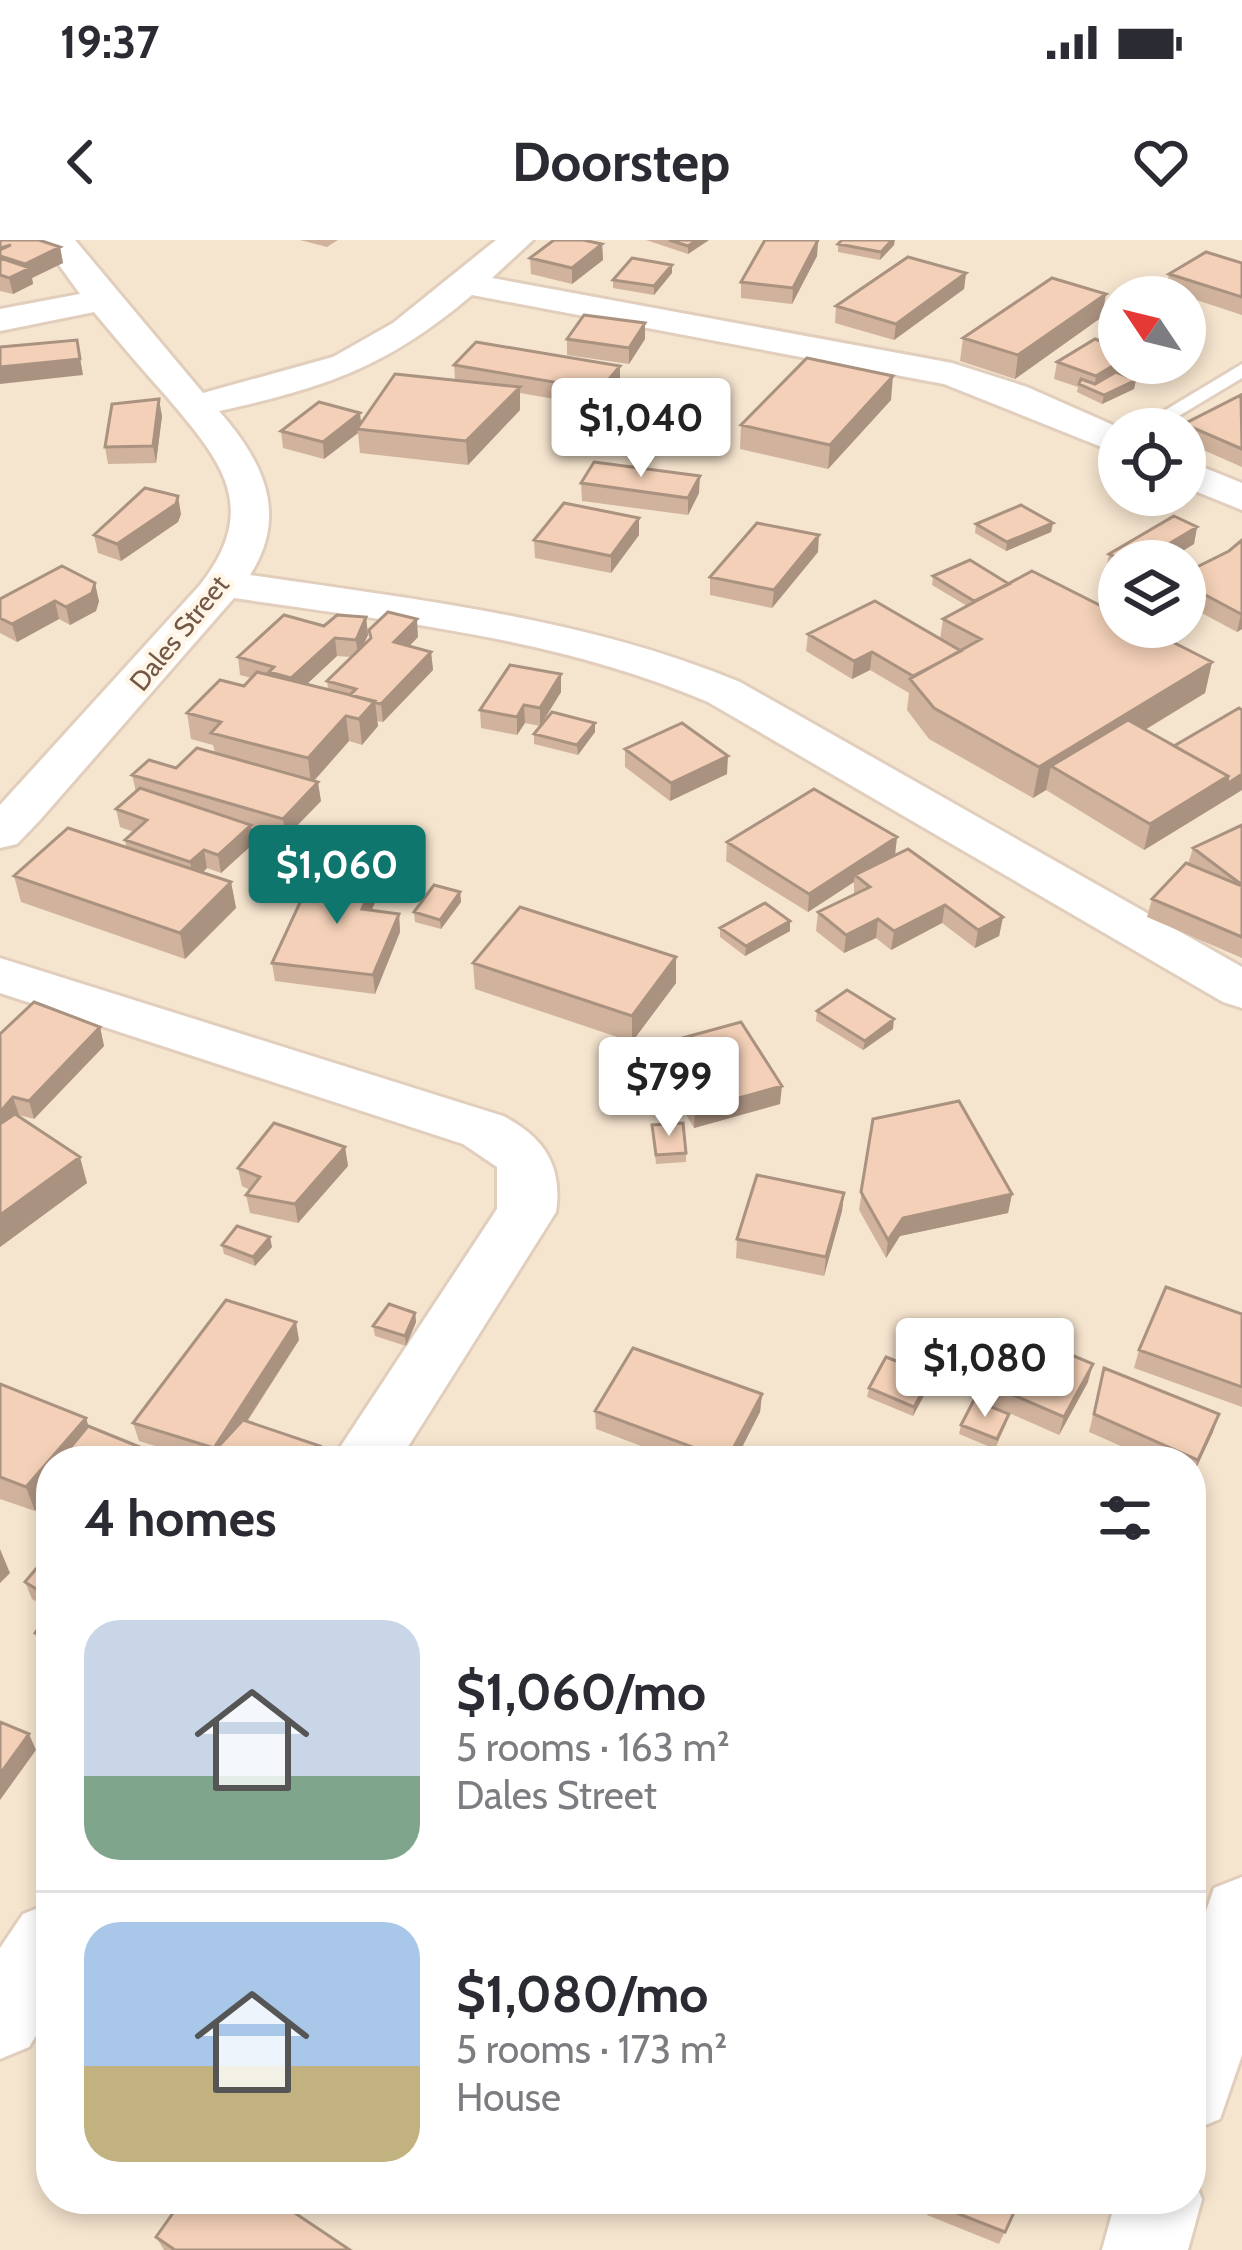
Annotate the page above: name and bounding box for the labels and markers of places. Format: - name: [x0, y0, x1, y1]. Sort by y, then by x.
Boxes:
- pin: $1,040: [543, 378, 739, 480]
- pin: $1,060: [239, 825, 435, 927]
- pin: $799: [598, 1037, 740, 1139]
- pin: $1,080: [887, 1318, 1083, 1420]

